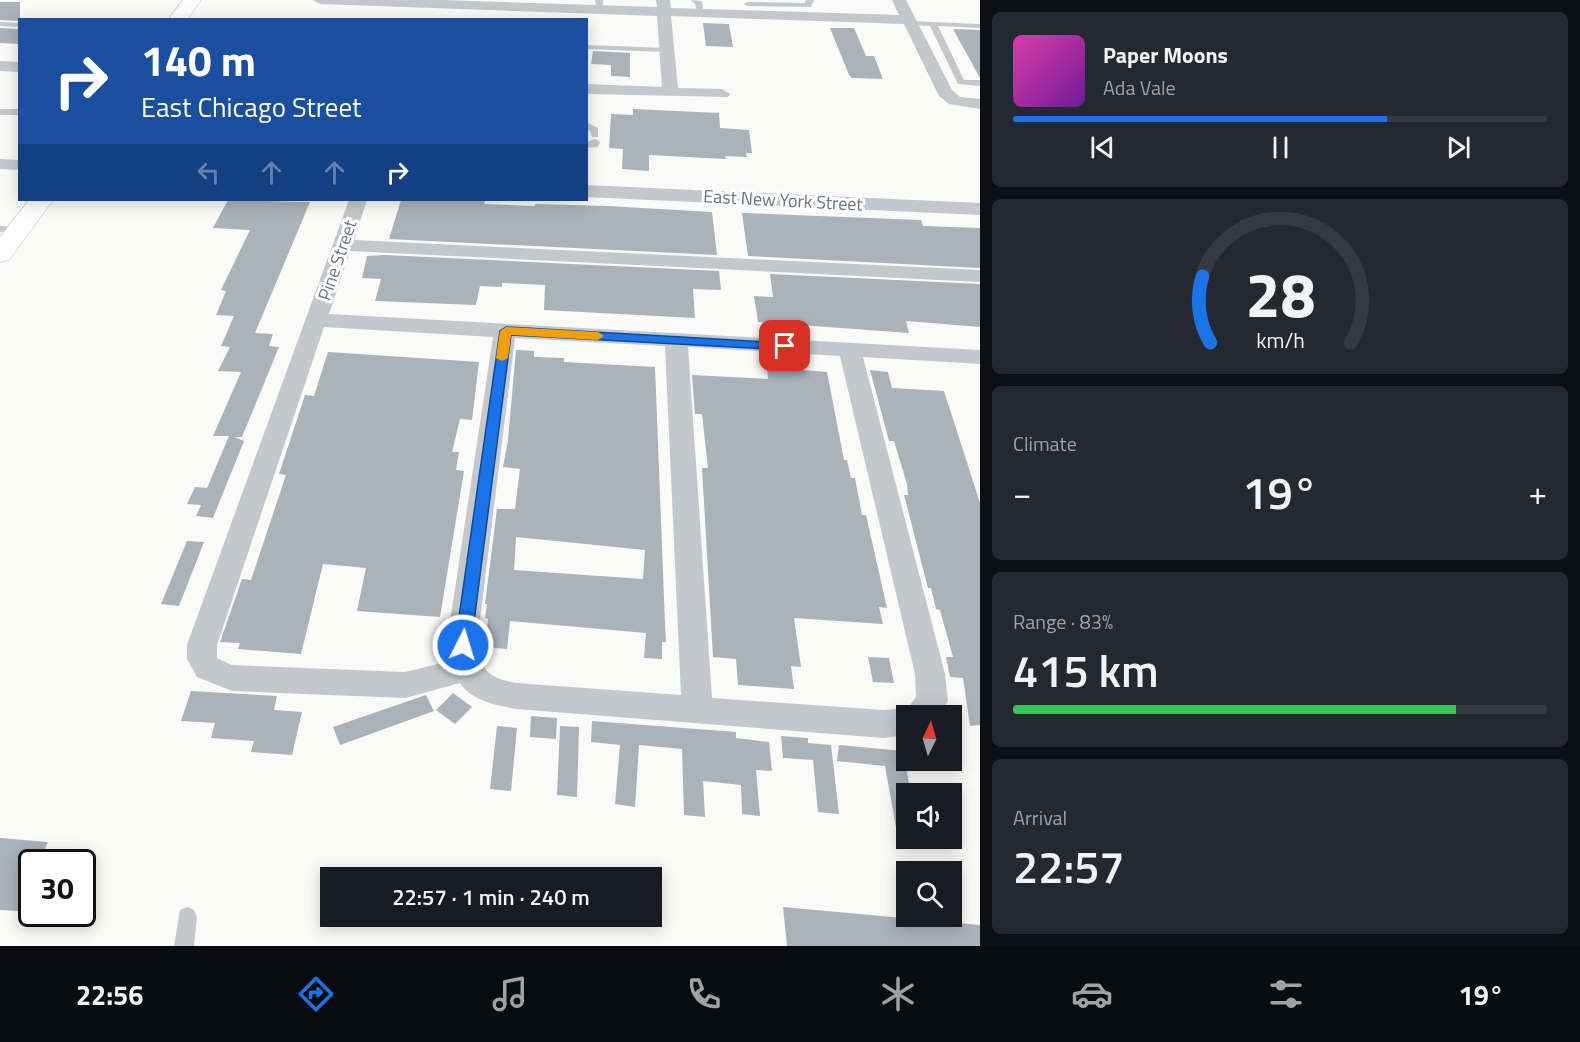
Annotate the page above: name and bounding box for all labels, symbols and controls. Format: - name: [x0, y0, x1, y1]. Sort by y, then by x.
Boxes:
- text: 140 m: [141, 28, 256, 92]
- text: Paper Moons: [1103, 38, 1228, 72]
- icon: right: [42, 42, 120, 120]
- text: Ada Vale: [1103, 72, 1176, 103]
- text: East Chicago Street: [141, 86, 362, 127]
- icon: previous: [1086, 131, 1119, 164]
- icon: pause: [1264, 131, 1297, 164]
- icon: next: [1442, 131, 1475, 164]
- icon: left: [192, 156, 225, 189]
- icon: ahead: [255, 156, 288, 189]
- icon: ahead: [318, 156, 351, 189]
- icon: right: [381, 156, 414, 189]
- street label: East New York Street: [703, 182, 864, 218]
- street label: Pine Street: [311, 215, 364, 304]
- text: 28: [1245, 246, 1315, 341]
- pin: [759, 320, 810, 371]
- text: km/h: [1256, 325, 1304, 357]
- icon: arrive: [768, 329, 801, 362]
- text: Climate: [1013, 428, 1077, 459]
- text: 19°: [1242, 458, 1318, 526]
- text: −: [1013, 468, 1031, 518]
- text: +: [1529, 468, 1547, 518]
- text: Range · 83%: [1013, 606, 1113, 637]
- position arrow: [431, 613, 495, 677]
- text: 415 km: [1013, 636, 1159, 704]
- north arrow: [896, 705, 962, 771]
- map controls: [896, 705, 962, 927]
- button: sound: [896, 783, 962, 849]
- text: Arrival: [1013, 802, 1067, 833]
- text: 22:57: [1013, 832, 1125, 900]
- speed limit sign: 30: [18, 849, 96, 927]
- button: search: [896, 861, 962, 927]
- text: 22:57 · 1 min · 240 m: [392, 880, 590, 914]
- icon: directions: [295, 973, 337, 1015]
- icon: music: [489, 973, 531, 1015]
- icon: phone: [683, 973, 725, 1015]
- icon: climate: [877, 973, 919, 1015]
- icon: car: [1071, 973, 1113, 1015]
- icon: filters: [1265, 973, 1307, 1015]
- text: 22:56: [76, 974, 143, 1015]
- text: 19°: [1459, 974, 1504, 1015]

